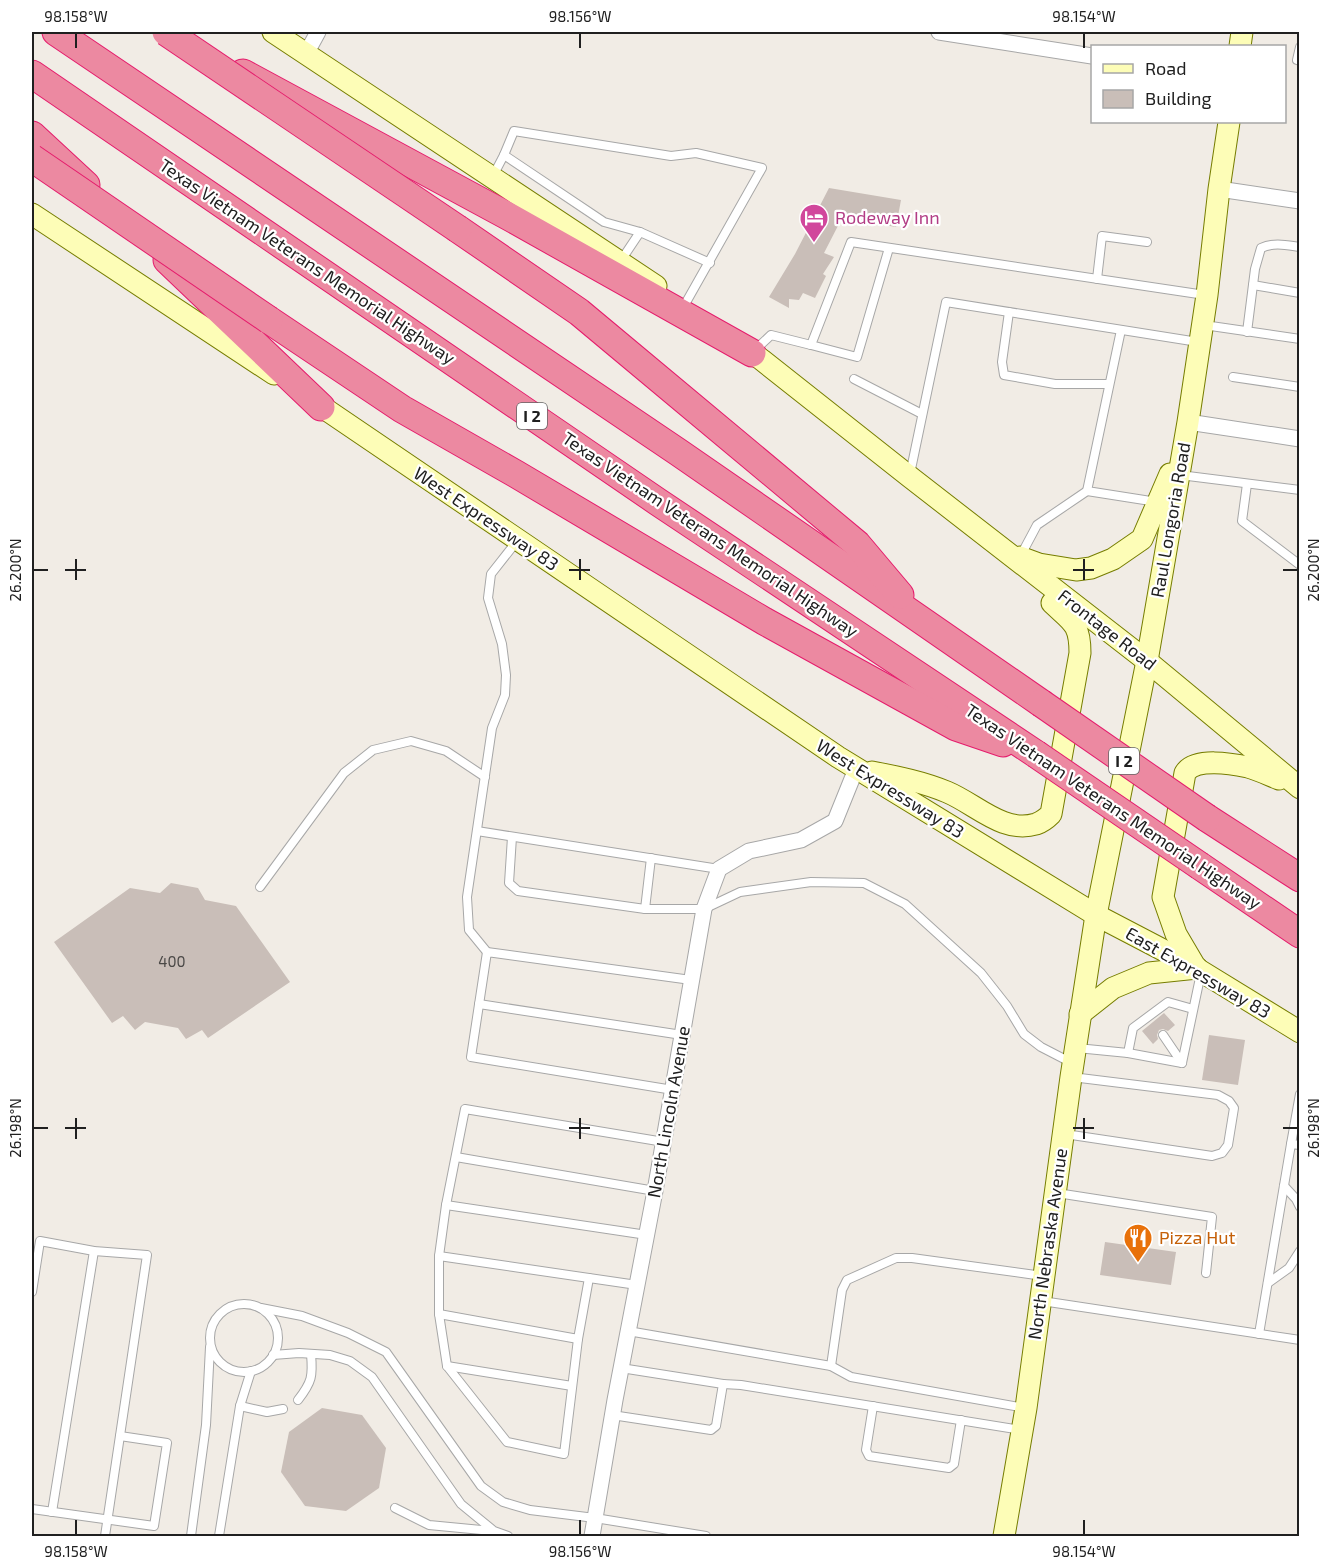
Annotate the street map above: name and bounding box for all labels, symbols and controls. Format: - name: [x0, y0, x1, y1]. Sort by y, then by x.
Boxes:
- text: 98.158°W: [44, 7, 108, 25]
- text: 98.156°W: [549, 7, 611, 25]
- text: 98.154°W: [1052, 7, 1116, 25]
- legend: [1091, 45, 1286, 123]
- text: Road: [1145, 57, 1186, 79]
- text: Building: [1145, 87, 1212, 109]
- street label: Texas Vietnam Veterans Memorial Highway: [155, 154, 460, 369]
- hotel icon: Rodeway Inn: [798, 202, 830, 244]
- place label: Rodeway Inn: [835, 206, 940, 228]
- road number: I 2: [517, 403, 547, 429]
- street label: Texas Vietnam Veterans Memorial Highway: [558, 427, 863, 642]
- street label: Raul Longoria Road: [1146, 440, 1195, 599]
- street label: West Expressway 83: [410, 461, 563, 575]
- text: 26.200°N: [6, 539, 24, 602]
- text: 26.200°N: [1304, 539, 1322, 602]
- street label: Frontage Road: [1054, 584, 1161, 674]
- street label: Texas Vietnam Veterans Memorial Highway: [961, 699, 1266, 914]
- street label: West Expressway 83: [813, 734, 968, 843]
- road number: I 2: [1109, 748, 1139, 774]
- street label: East Expressway 83: [1122, 922, 1275, 1023]
- house number: 400: [158, 952, 186, 970]
- street label: North Lincoln Avenue: [642, 1024, 694, 1200]
- text: 26.198°N: [6, 1098, 24, 1158]
- text: 26.198°N: [1304, 1098, 1322, 1158]
- street label: North Nebraska Avenue: [1023, 1147, 1071, 1341]
- restaurant icon: Pizza Hut: [1122, 1222, 1154, 1264]
- place label: Pizza Hut: [1159, 1226, 1236, 1248]
- text: 98.158°W: [44, 1542, 108, 1560]
- text: 98.156°W: [549, 1542, 611, 1560]
- text: 98.154°W: [1052, 1542, 1116, 1560]

